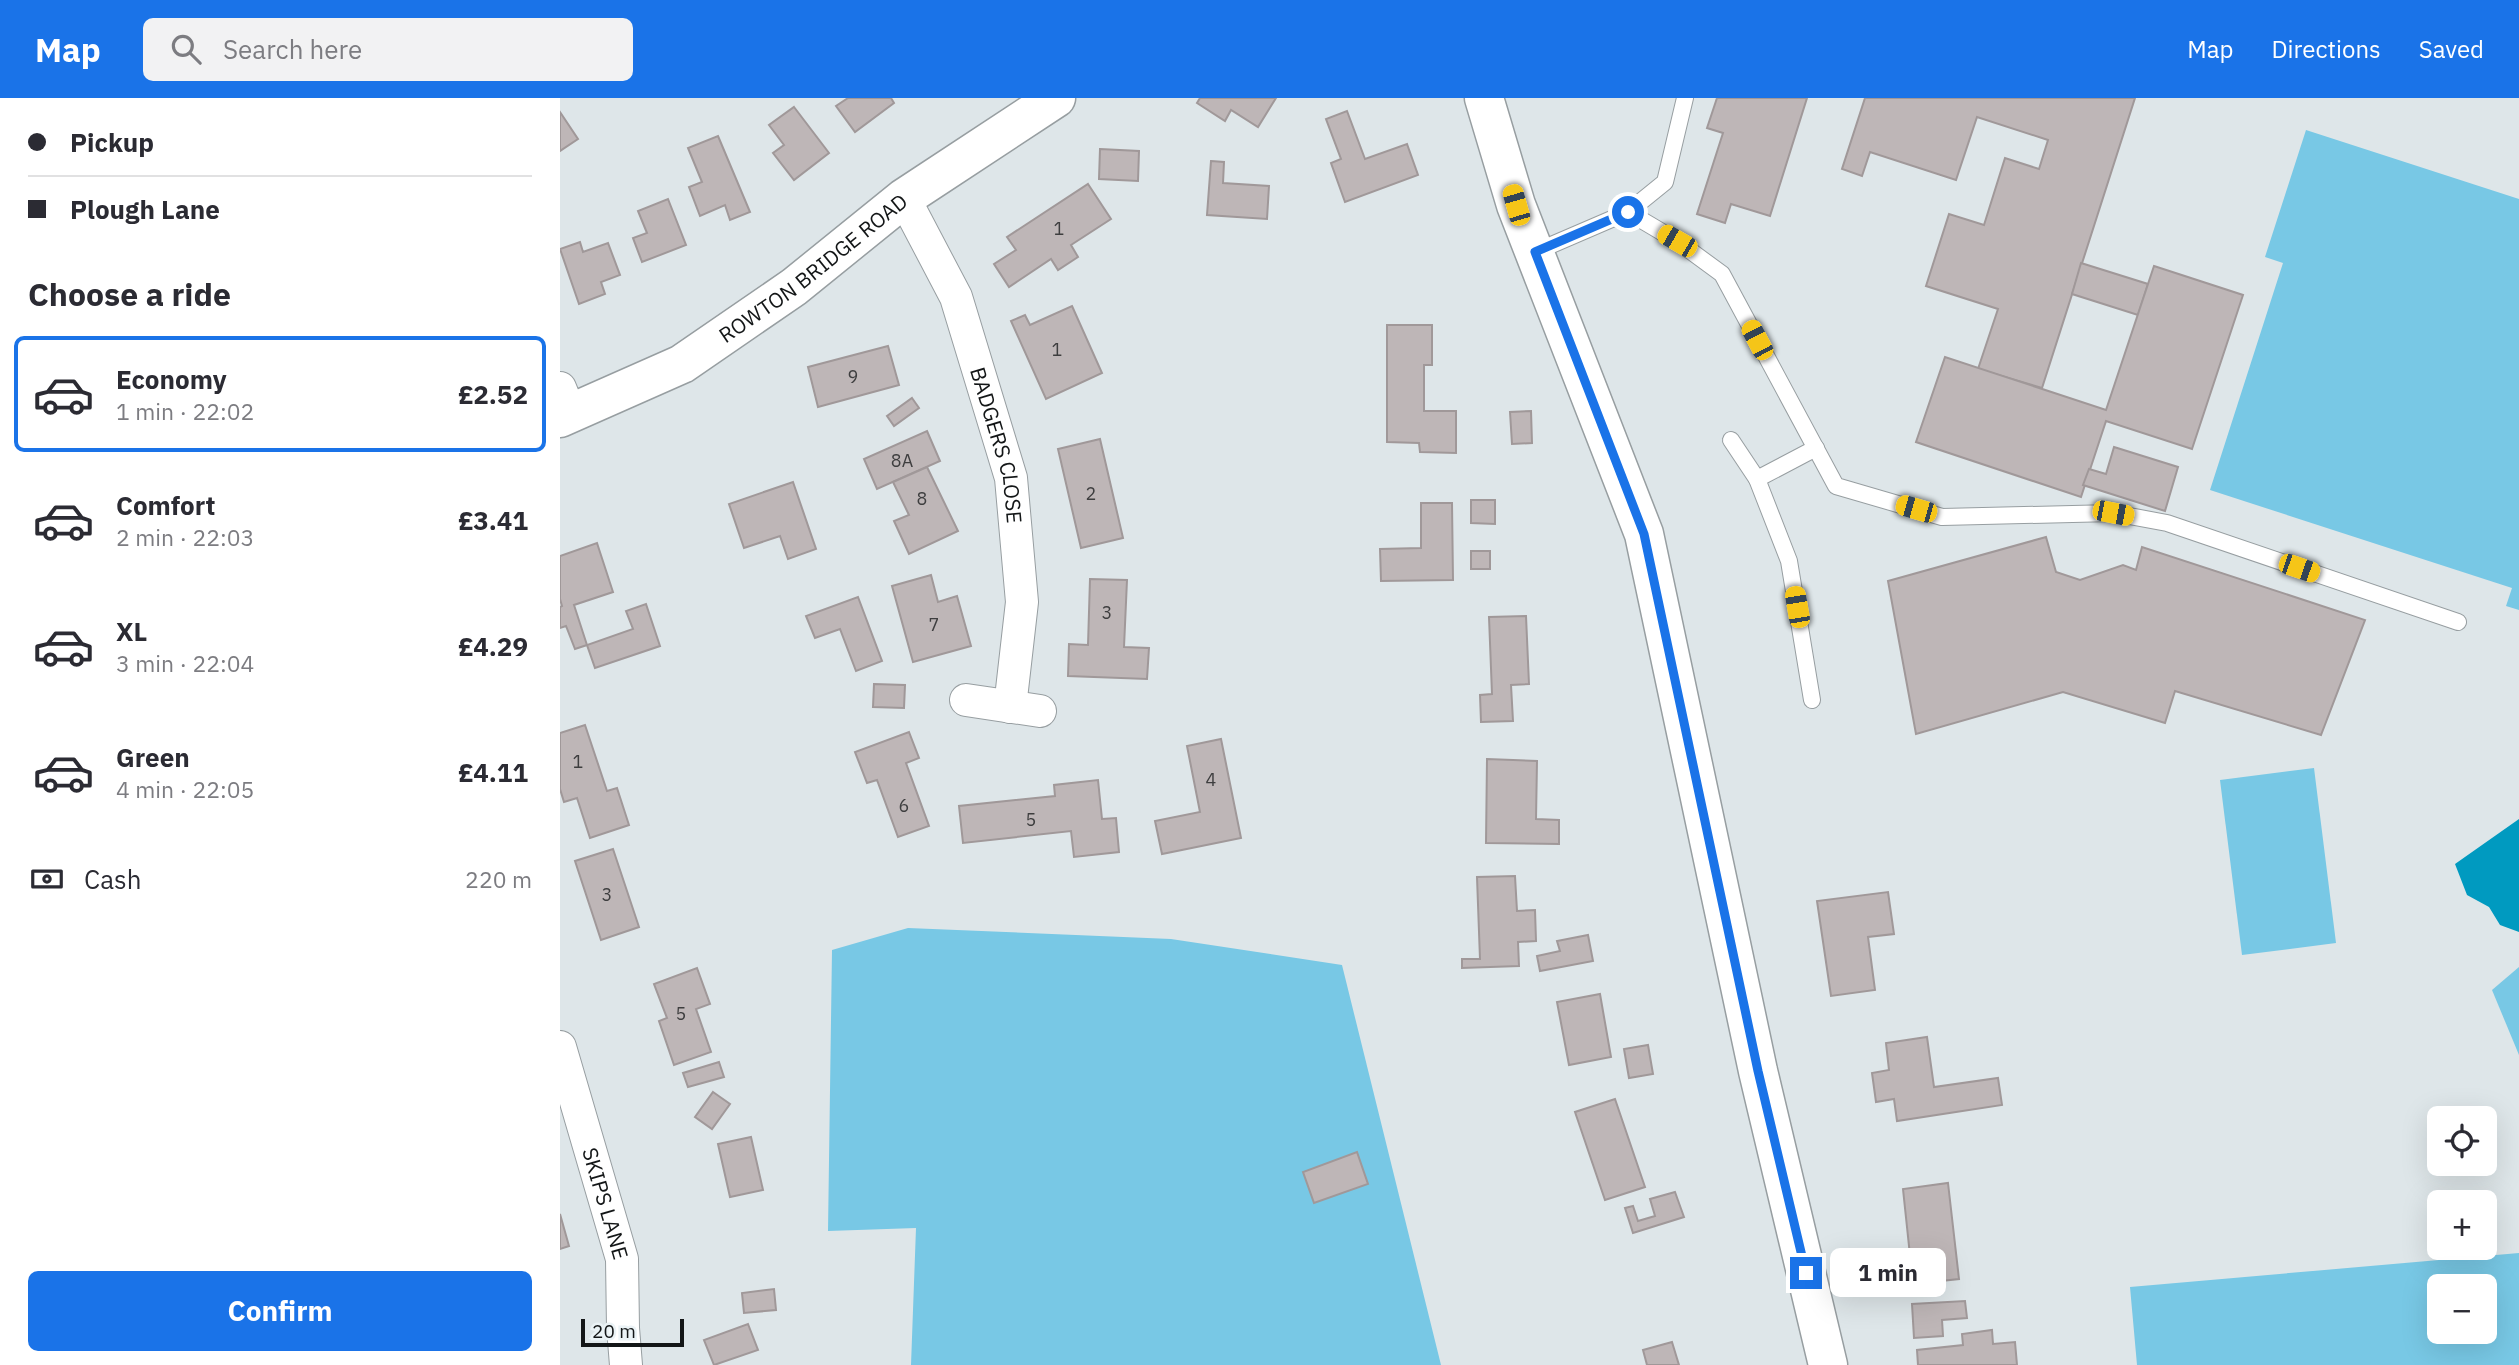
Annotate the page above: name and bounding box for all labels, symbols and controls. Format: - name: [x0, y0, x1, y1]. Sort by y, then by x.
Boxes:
- search box: [143, 18, 633, 81]
- text: Map: [35, 28, 101, 71]
- icon: search: [167, 30, 205, 68]
- text: Search here: [223, 32, 362, 66]
- text: Map: [2187, 33, 2233, 65]
- text: Directions: [2271, 33, 2381, 65]
- text: Saved: [2419, 33, 2484, 65]
- text: Pickup: [70, 125, 154, 159]
- car: [1501, 182, 1532, 228]
- street label: ROWTON BRIDGE ROAD: [713, 187, 913, 349]
- text: Plough Lane: [70, 192, 220, 226]
- route start: [1612, 196, 1644, 228]
- house number: 1: [1054, 217, 1064, 240]
- car: [1654, 221, 1701, 261]
- text: Choose a ride: [28, 273, 231, 315]
- car: [1738, 317, 1777, 363]
- house number: 1: [1052, 338, 1062, 361]
- text: Economy: [116, 362, 227, 396]
- icon: car: [32, 363, 95, 426]
- street label: BADGERS CLOSE: [964, 363, 1029, 524]
- house number: 9: [848, 365, 858, 388]
- text: £2.52: [458, 377, 528, 411]
- text: 1 min · 22:02: [116, 396, 254, 426]
- house number: 8A: [891, 449, 914, 472]
- house number: 2: [1086, 482, 1096, 505]
- house number: 8: [917, 487, 927, 510]
- text: Comfort: [116, 488, 215, 522]
- icon: car: [32, 489, 95, 552]
- car: [1893, 493, 1940, 525]
- car: [2091, 499, 2136, 527]
- text: £3.41: [458, 503, 528, 537]
- text: 2 min · 22:03: [116, 522, 254, 552]
- car: [2276, 551, 2323, 585]
- car: [1784, 584, 1811, 630]
- house number: 3: [1102, 601, 1112, 624]
- house number: 7: [929, 613, 939, 636]
- text: XL: [116, 614, 147, 648]
- icon: car: [32, 615, 95, 678]
- text: £4.29: [458, 629, 528, 663]
- text: 3 min · 22:04: [116, 648, 254, 678]
- text: Green: [116, 740, 190, 774]
- icon: car: [32, 741, 95, 804]
- house number: 1: [573, 750, 583, 773]
- text: £4.11: [458, 755, 528, 789]
- house number: 4: [1206, 768, 1217, 791]
- text: 4 min · 22:05: [116, 774, 254, 804]
- house number: 6: [899, 794, 909, 817]
- house number: 5: [1026, 808, 1036, 831]
- icon: cash: [28, 860, 66, 898]
- text: Cash: [84, 862, 141, 896]
- text: 220 m: [465, 864, 532, 894]
- house number: 3: [602, 883, 612, 906]
- house number: 5: [676, 1002, 686, 1025]
- map controls: [2427, 1106, 2497, 1344]
- button: locate: [2427, 1106, 2497, 1176]
- street label: SKIPS LANE: [576, 1144, 635, 1263]
- button: +: [2427, 1190, 2497, 1260]
- callout: 1 min: [1830, 1248, 1946, 1298]
- route end: [1790, 1257, 1822, 1289]
- text: 1 min: [1858, 1257, 1918, 1287]
- button: Confirm: [28, 1271, 532, 1351]
- button: −: [2427, 1274, 2497, 1344]
- scale bar: [581, 1316, 684, 1348]
- text: 20 m: [592, 1319, 636, 1343]

